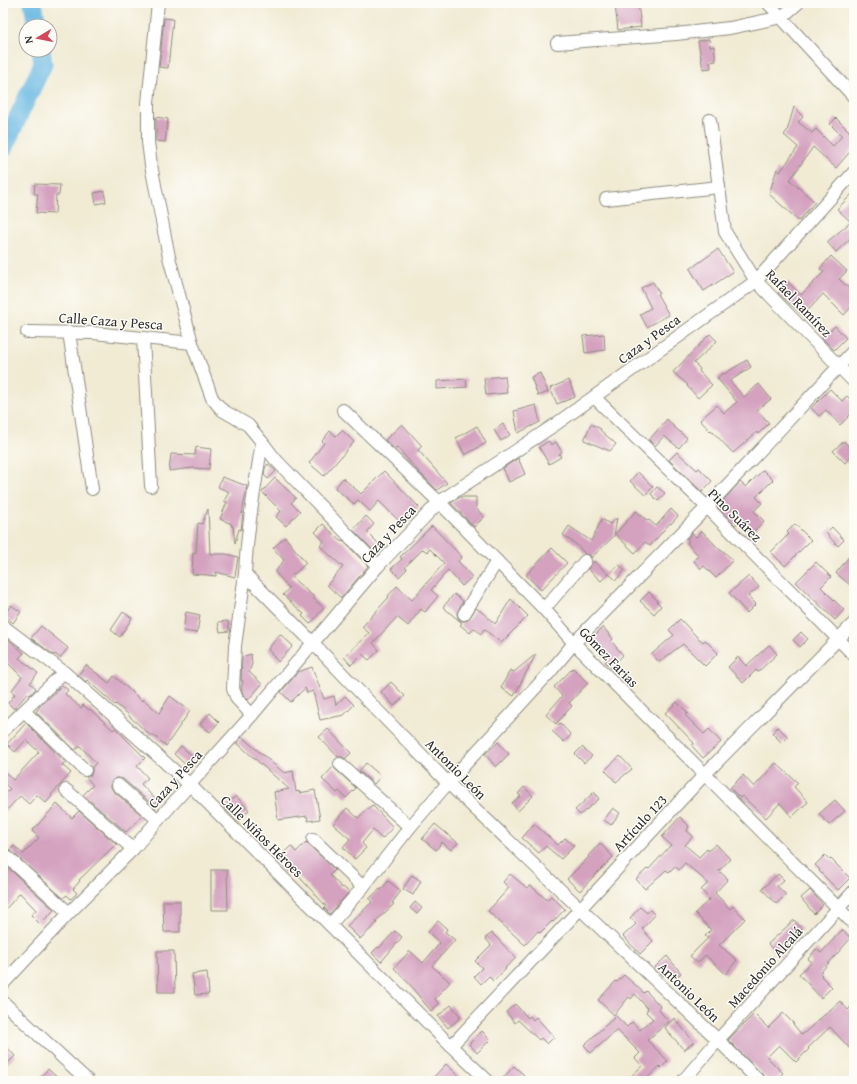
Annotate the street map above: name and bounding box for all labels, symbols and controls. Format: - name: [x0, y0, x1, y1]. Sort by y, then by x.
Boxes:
- north arrow: [18, 18, 58, 58]
- text: N: [20, 34, 37, 45]
- street label: Rafael Ramírez: [761, 265, 837, 341]
- street label: Calle Caza y Pesca: [58, 307, 164, 335]
- street label: Caza y Pesca: [614, 309, 685, 368]
- street label: Pino Suárez: [704, 484, 766, 546]
- street label: Caza y Pesca: [356, 500, 420, 567]
- street label: Gómez Farias: [575, 622, 643, 692]
- street label: Antonio León: [421, 734, 491, 804]
- street label: Caza y Pesca: [143, 745, 207, 813]
- street label: Calle Niños Héroes: [216, 790, 308, 882]
- street label: Artículo 123: [608, 790, 672, 856]
- street label: Macedonio Alcalá: [723, 922, 807, 1012]
- street label: Antonio León: [654, 957, 724, 1027]

